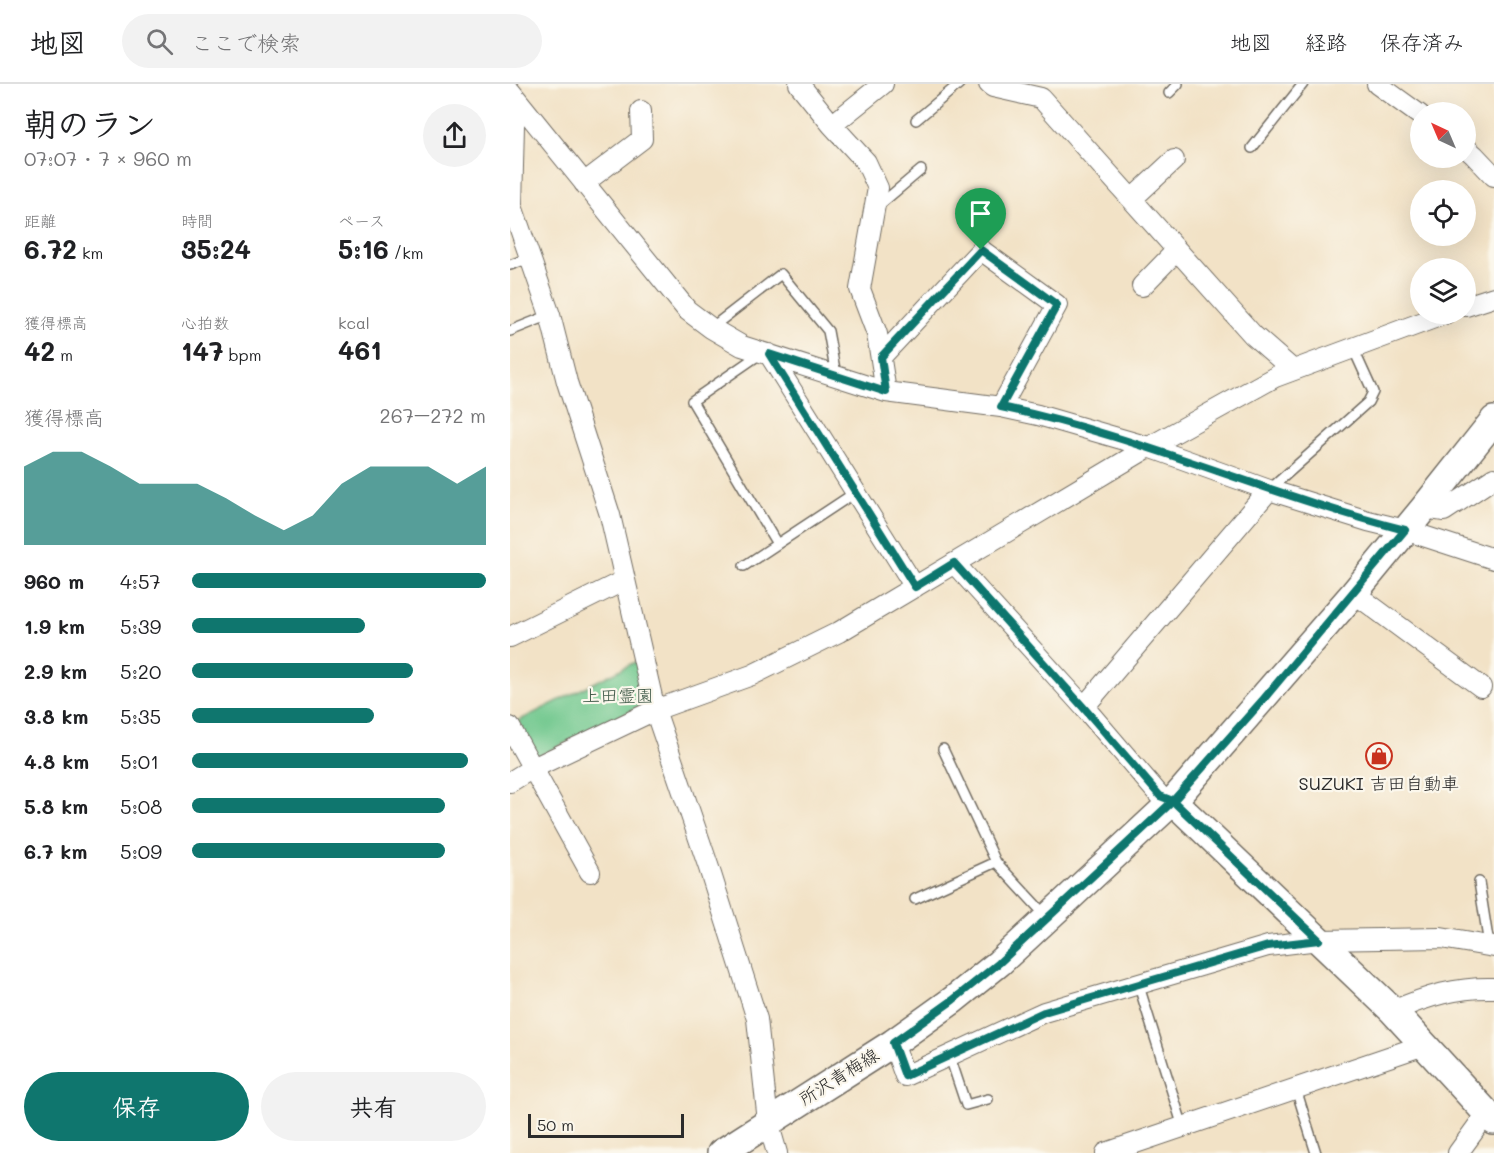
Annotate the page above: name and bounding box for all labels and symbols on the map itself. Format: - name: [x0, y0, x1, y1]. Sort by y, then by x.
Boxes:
- north arrow: [1410, 102, 1476, 168]
- pin: [955, 188, 1006, 250]
- park label: 上田霊園: [582, 683, 654, 707]
- shop icon: SUZUKI 吉田自動車: [1364, 741, 1394, 771]
- place label: SUZUKI 吉田自動車: [1299, 771, 1459, 795]
- street label: 所沢青梅線: [794, 1042, 883, 1110]
- scale bar: [528, 1111, 684, 1138]

